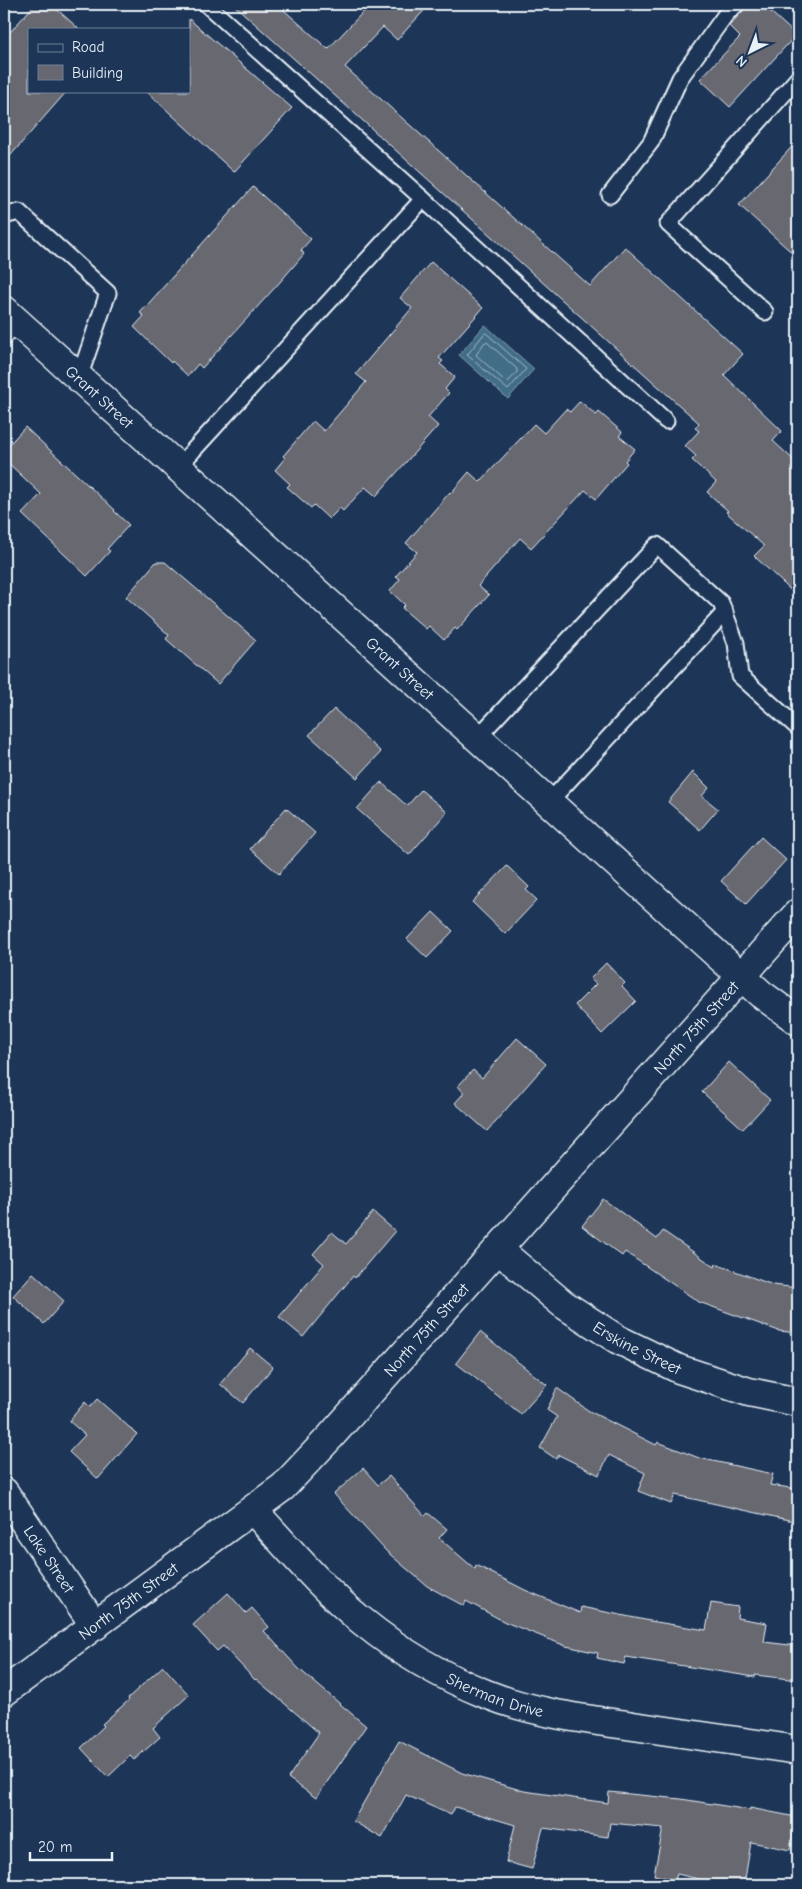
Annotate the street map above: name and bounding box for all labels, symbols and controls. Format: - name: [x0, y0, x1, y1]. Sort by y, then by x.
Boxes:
- legend: [28, 28, 190, 92]
- north arrow: [724, 28, 774, 78]
- text: Road: [72, 38, 104, 56]
- text: N: [733, 52, 751, 71]
- text: Building: [72, 64, 123, 82]
- street label: Grant Street: [62, 362, 137, 433]
- street label: Grant Street: [362, 634, 437, 704]
- street label: North 75th Street: [650, 977, 743, 1078]
- street label: North 75th Street: [381, 1280, 473, 1380]
- street label: Erskine Street: [589, 1318, 684, 1379]
- street label: Lake Street: [20, 1523, 78, 1597]
- street label: North 75th Street: [76, 1559, 182, 1644]
- street label: Sherman Drive: [443, 1669, 545, 1721]
- scale bar: [30, 1829, 112, 1861]
- text: 20 m: [38, 1838, 72, 1856]

